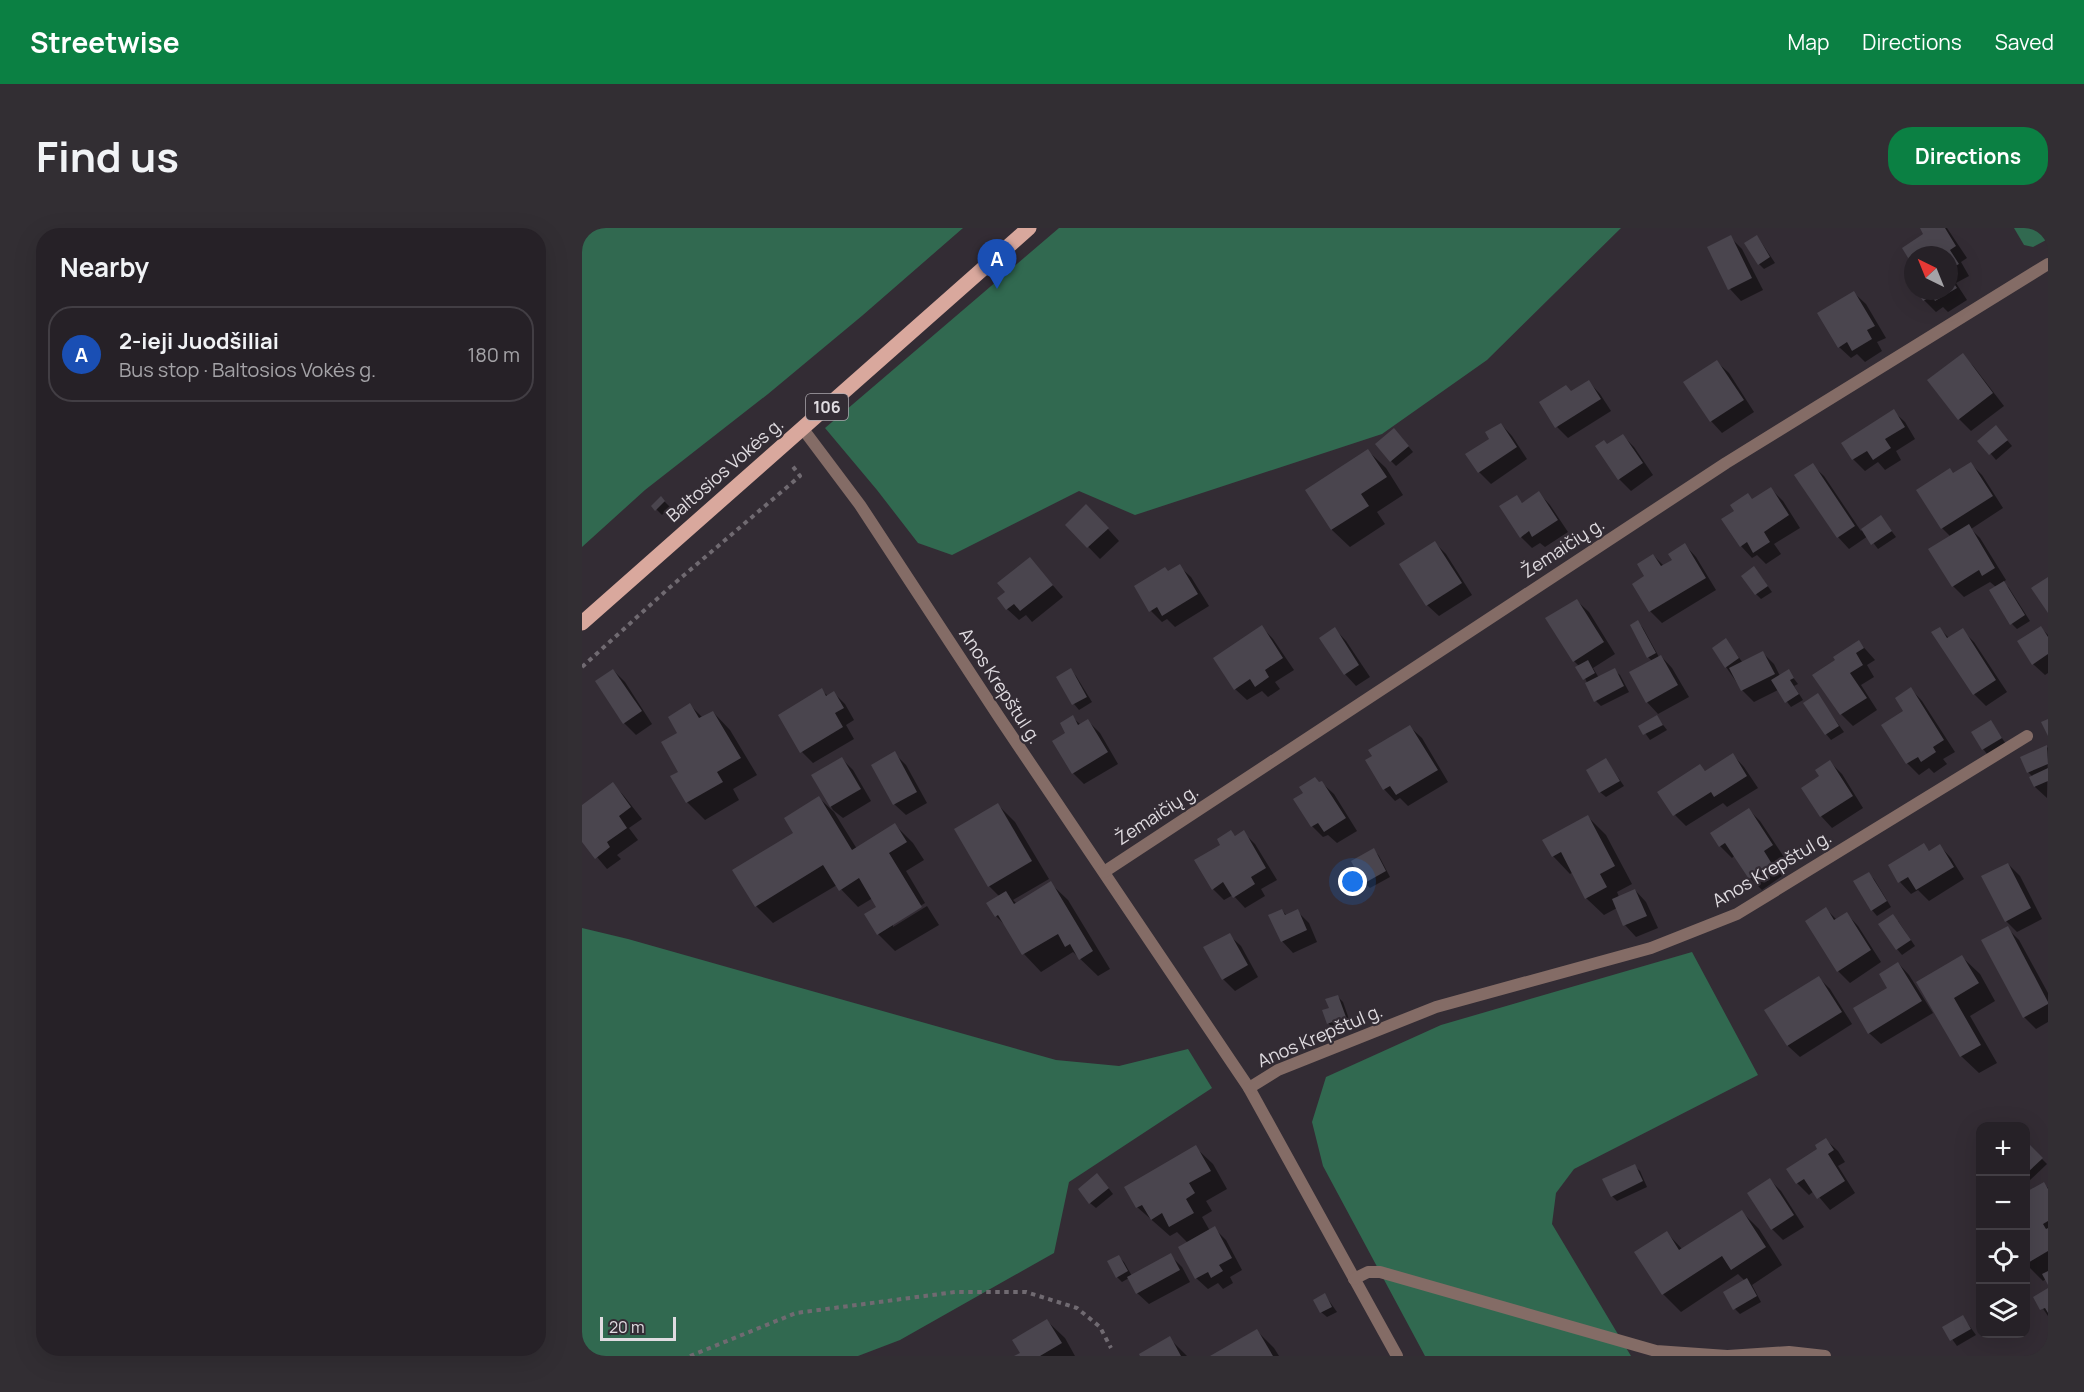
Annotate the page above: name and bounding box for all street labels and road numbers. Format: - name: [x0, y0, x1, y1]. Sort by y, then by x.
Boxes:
- road number: 106: [806, 394, 848, 420]
- street label: Baltosios Vokės g.: [661, 412, 788, 527]
- street label: Žemaičių g.: [1516, 511, 1608, 583]
- street label: Anos Krepštul g.: [954, 623, 1047, 748]
- street label: Žemaičių g.: [1110, 778, 1202, 850]
- street label: Anos Krepštul g.: [1708, 824, 1835, 912]
- street label: Anos Krepštul g.: [1253, 998, 1386, 1072]

